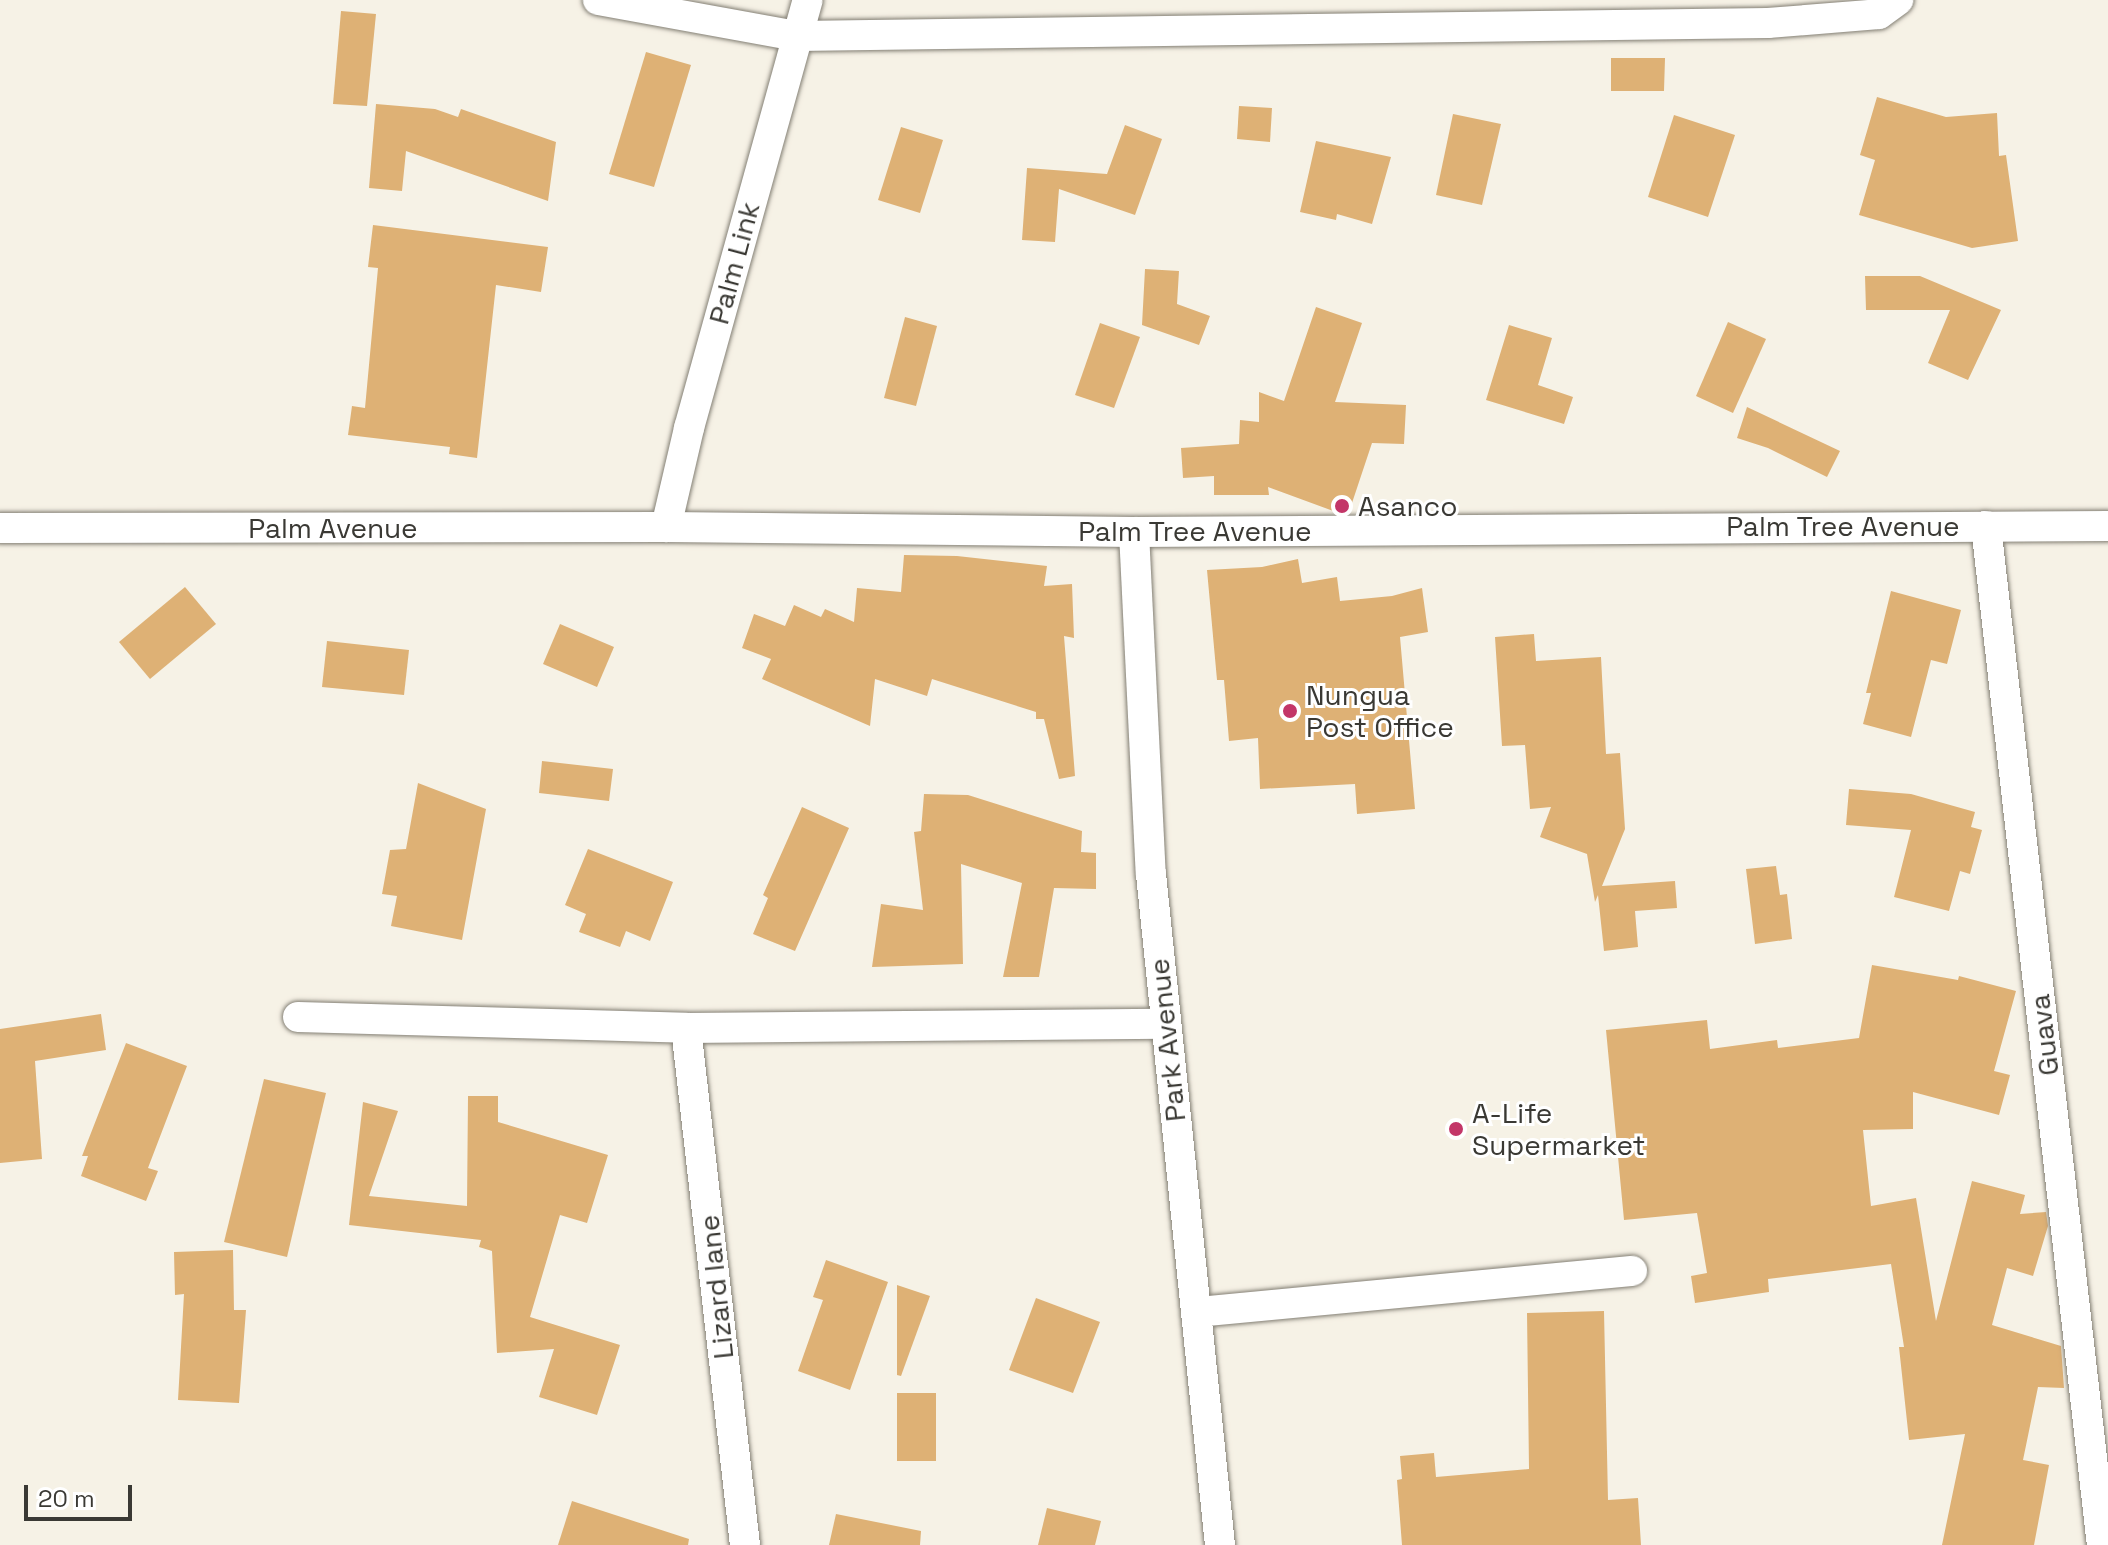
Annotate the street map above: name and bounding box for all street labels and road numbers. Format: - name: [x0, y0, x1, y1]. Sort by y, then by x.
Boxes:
- street label: Palm Link: [702, 198, 766, 328]
- street label: Palm Tree Avenue: [1726, 509, 1960, 543]
- street label: Palm Avenue: [248, 511, 418, 545]
- street label: Palm Tree Avenue: [1078, 514, 1312, 548]
- street label: Park Avenue: [1142, 957, 1192, 1123]
- street label: Guava: [2022, 992, 2066, 1078]
- street label: Lizard lane: [692, 1213, 740, 1361]

